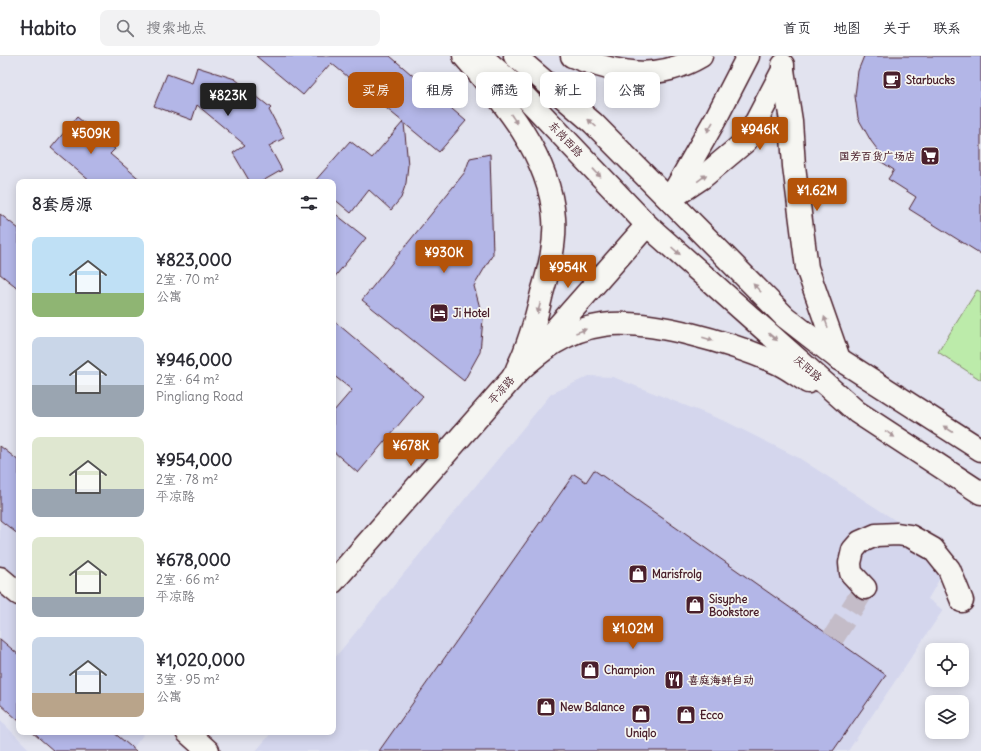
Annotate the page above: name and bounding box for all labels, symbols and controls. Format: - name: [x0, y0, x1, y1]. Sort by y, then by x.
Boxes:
- search box: [100, 10, 380, 46]
- text: Habito: [20, 16, 76, 40]
- icon: search: [114, 17, 136, 39]
- text: 搜索地点: [146, 18, 206, 37]
- text: 首页: [783, 19, 811, 37]
- text: 地图: [833, 19, 861, 37]
- text: 关于: [883, 19, 911, 37]
- text: 联系: [933, 19, 961, 37]
- cafe icon: Starbucks: [881, 69, 903, 91]
- chip: 买房: [348, 72, 404, 108]
- chip: 租房: [412, 72, 468, 108]
- chip: 筛选: [476, 72, 532, 108]
- chip: 新上: [540, 72, 596, 108]
- chip: 公寓: [604, 72, 660, 108]
- place label: Starbucks: [906, 73, 955, 87]
- pin: ¥823K: [200, 83, 256, 117]
- text: ¥823K: [209, 87, 247, 104]
- one-way arrow: [510, 114, 518, 124]
- pin: ¥946K: [732, 117, 788, 151]
- street label: 东岗西路: [546, 118, 586, 160]
- one-way arrow: [587, 118, 597, 127]
- pin: ¥509K: [63, 121, 119, 155]
- text: ¥946K: [741, 121, 779, 138]
- one-way arrow: [707, 122, 714, 133]
- text: ¥509K: [71, 125, 111, 142]
- supermarket icon: 国芳百货广场店: [919, 145, 941, 167]
- place label: 国芳百货广场店: [839, 149, 916, 163]
- one-way arrow: [592, 168, 602, 178]
- one-way arrow: [697, 174, 707, 182]
- pin: ¥1.62M: [784, 178, 850, 212]
- text: ¥1.62M: [797, 182, 837, 199]
- icon: filters: [298, 192, 320, 214]
- text: 8套房源: [32, 193, 93, 215]
- pin: ¥930K: [416, 240, 472, 274]
- text: ¥930K: [424, 244, 464, 261]
- one-way arrow: [671, 247, 681, 256]
- text: ¥823,000: [156, 249, 232, 271]
- icon: home: [64, 253, 112, 301]
- pin: ¥954K: [540, 255, 596, 289]
- text: ¥954K: [549, 259, 587, 276]
- text: 2室 · 70 m²: [156, 271, 219, 288]
- one-way arrow: [752, 283, 762, 293]
- text: 公寓: [156, 288, 182, 305]
- hotel icon: Ji Hotel: [428, 302, 450, 324]
- one-way arrow: [535, 302, 541, 315]
- place label: Ji Hotel: [453, 306, 490, 320]
- one-way arrow: [823, 316, 829, 328]
- one-way arrow: [575, 328, 587, 334]
- one-way arrow: [768, 333, 779, 342]
- one-way arrow: [702, 336, 714, 342]
- text: ¥946,000: [156, 349, 232, 371]
- street label: 庆阳路: [791, 352, 825, 384]
- icon: home: [64, 353, 112, 401]
- text: 2室 · 64 m²: [156, 371, 220, 388]
- street label: 平凉路: [485, 373, 517, 407]
- text: Pingliang Road: [156, 388, 243, 405]
- one-way arrow: [943, 425, 953, 433]
- one-way arrow: [884, 430, 895, 438]
- pin: ¥678K: [383, 433, 439, 467]
- text: ¥678K: [393, 437, 430, 454]
- text: ¥954,000: [156, 449, 232, 471]
- icon: home: [64, 453, 112, 501]
- text: 2室 · 78 m²: [156, 471, 218, 488]
- text: 平凉路: [156, 488, 195, 505]
- text: ¥678,000: [156, 549, 231, 571]
- icon: home: [64, 553, 112, 601]
- shop icon: Marisfrolg: [627, 563, 649, 585]
- place label: Marisfrolg: [652, 567, 702, 582]
- text: 2室 · 66 m²: [156, 571, 220, 588]
- text: 平凉路: [156, 588, 195, 605]
- place label: Sisyphe Bookstore: [709, 592, 759, 619]
- shop icon: Sisyphe Bookstore: [684, 594, 706, 616]
- pin: ¥1.02M: [600, 616, 666, 650]
- text: ¥1.02M: [612, 620, 654, 637]
- map controls: [925, 643, 969, 739]
- button: locate: [925, 643, 969, 687]
- text: ¥1,020,000: [156, 649, 245, 671]
- icon: home: [64, 653, 112, 701]
- shop icon: Champion: [579, 659, 601, 681]
- place label: Champion: [604, 663, 655, 678]
- restaurant icon: 喜庭海鲜自动: [663, 669, 685, 691]
- text: 3室 · 95 m²: [156, 671, 220, 688]
- place label: 喜庭海鲜自动: [688, 673, 754, 687]
- text: 公寓: [156, 688, 182, 705]
- button: layers: [925, 695, 969, 739]
- shop icon: New Balance: [535, 696, 557, 718]
- place label: New Balance: [560, 700, 625, 714]
- shop icon: Uniqlo: [630, 703, 652, 725]
- shop icon: Ecco: [675, 704, 697, 726]
- place label: Ecco: [700, 708, 723, 722]
- place label: Uniqlo: [626, 726, 656, 741]

